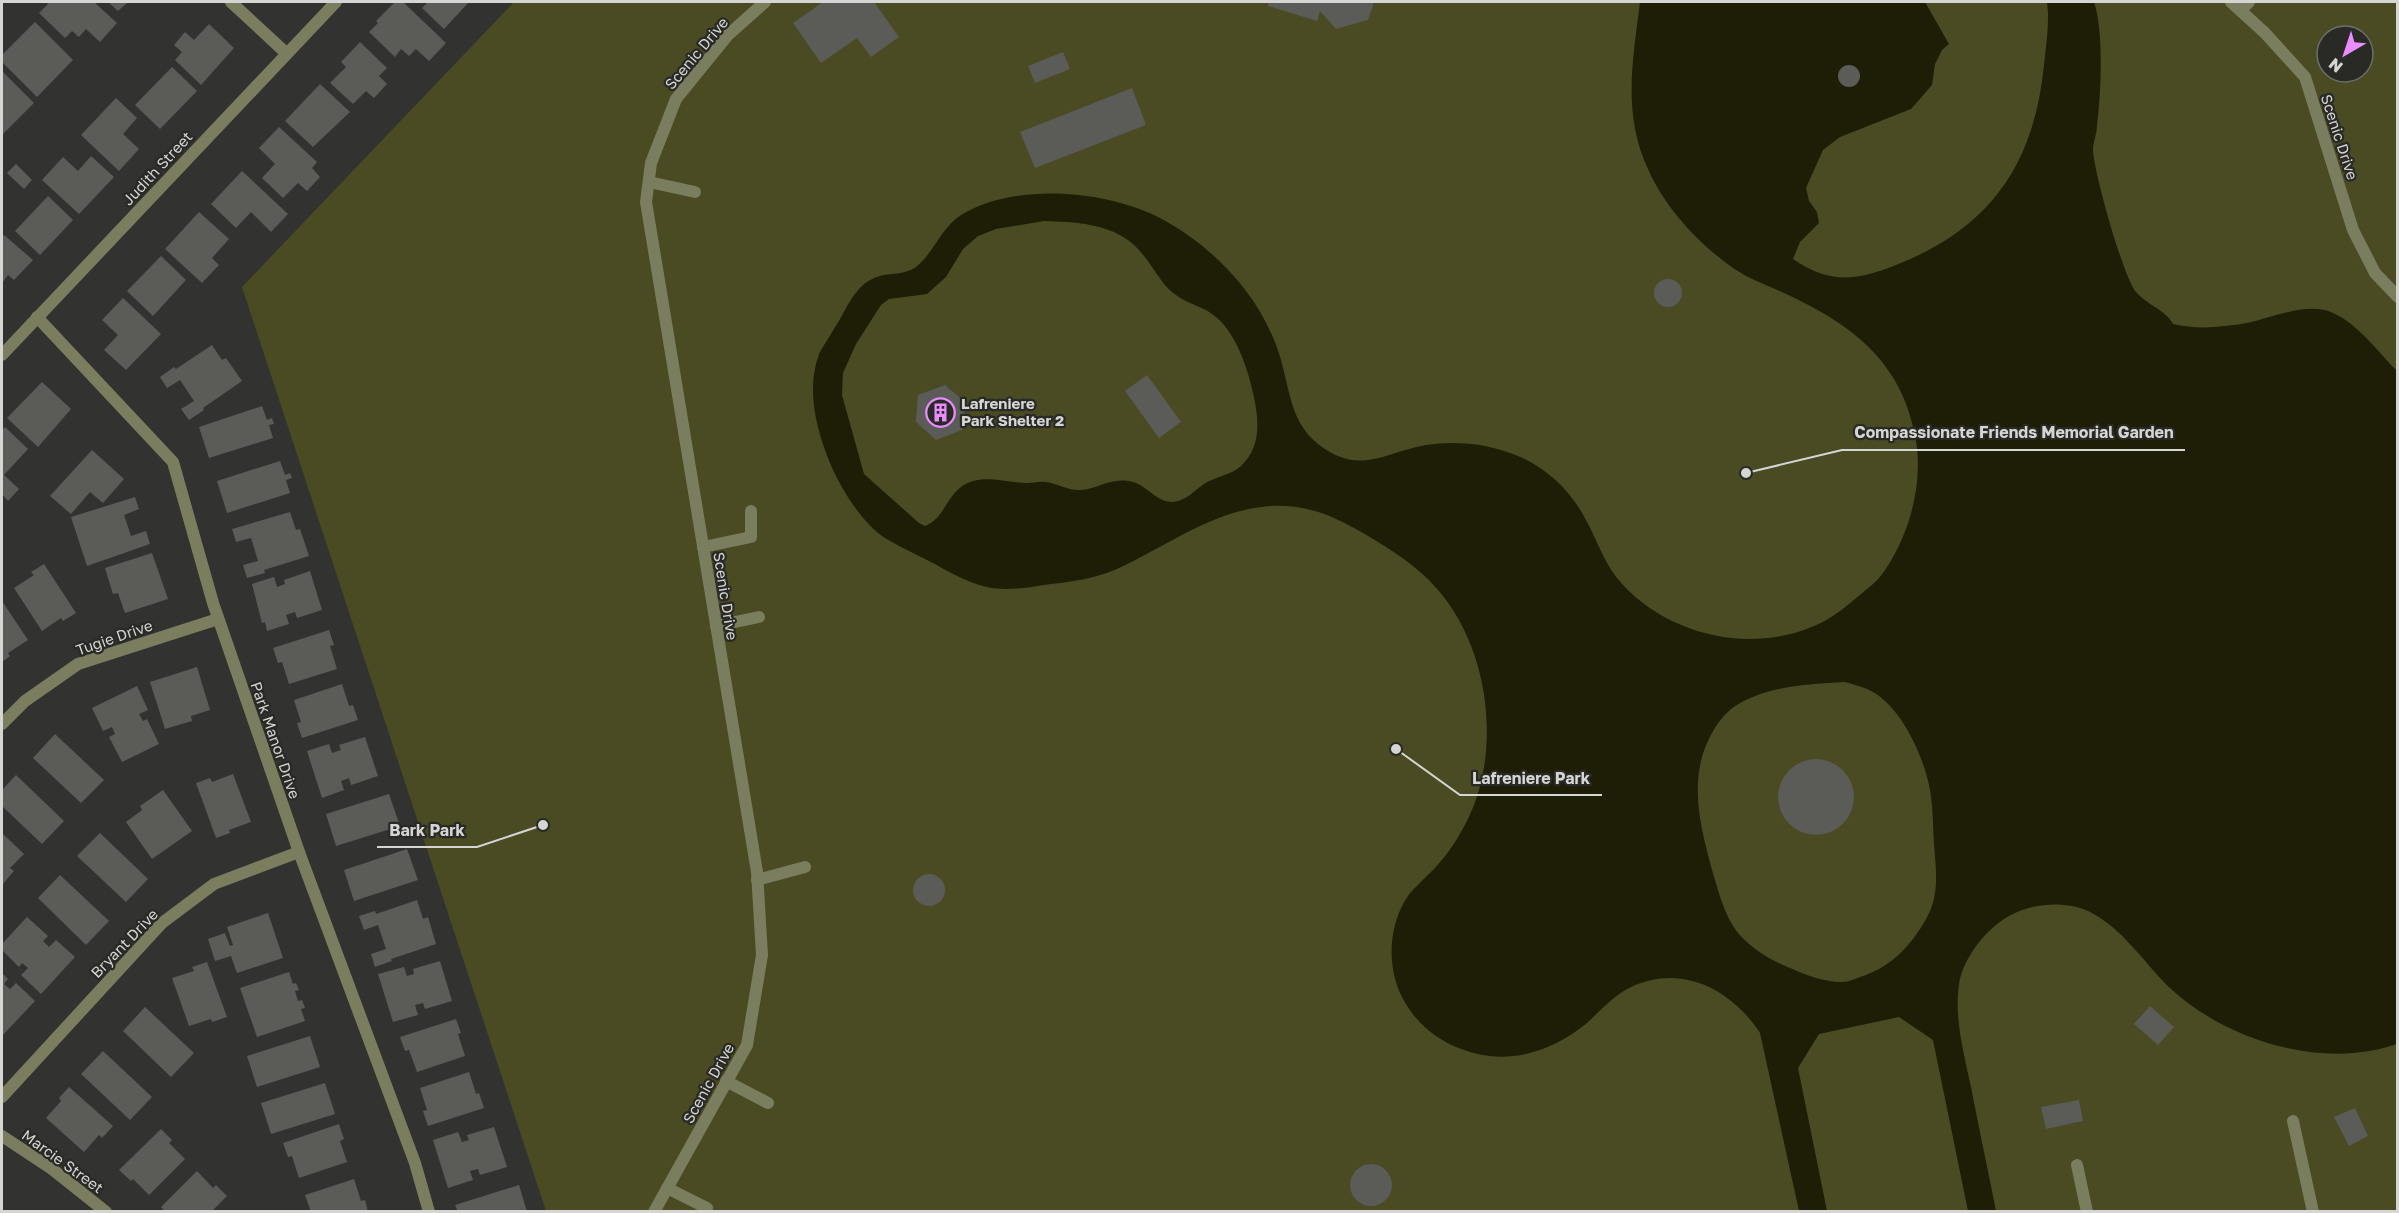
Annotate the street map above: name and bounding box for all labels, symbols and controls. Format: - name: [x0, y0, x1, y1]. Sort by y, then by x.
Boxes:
- street label: Scenic Drive: [661, 13, 732, 93]
- north arrow: [2315, 24, 2375, 84]
- text: N: [2325, 54, 2347, 77]
- street label: Scenic Drive: [2318, 92, 2362, 182]
- street label: Judith Street: [118, 127, 196, 209]
- place label: Lafreniere Park Shelter 2: [961, 394, 1064, 429]
- building icon: Lafreniere Park Shelter 2: [924, 396, 956, 428]
- callout: Compassionate Friends Memorial Garden: [1842, 416, 2185, 450]
- text: Compassionate Friends Memorial Garden: [1854, 422, 2174, 442]
- street label: Scenic Drive: [710, 551, 742, 642]
- street label: Tugie Drive: [73, 615, 155, 659]
- street label: Park Manor Drive: [248, 679, 305, 801]
- callout: Lafreniere Park: [1460, 761, 1602, 795]
- text: Lafreniere Park: [1472, 768, 1591, 788]
- callout: Bark Park: [377, 813, 477, 847]
- text: Bark Park: [389, 820, 465, 840]
- street label: Bryant Drive: [87, 905, 162, 981]
- street label: Scenic Drive: [679, 1040, 738, 1126]
- street label: Marcie Street: [19, 1125, 107, 1197]

